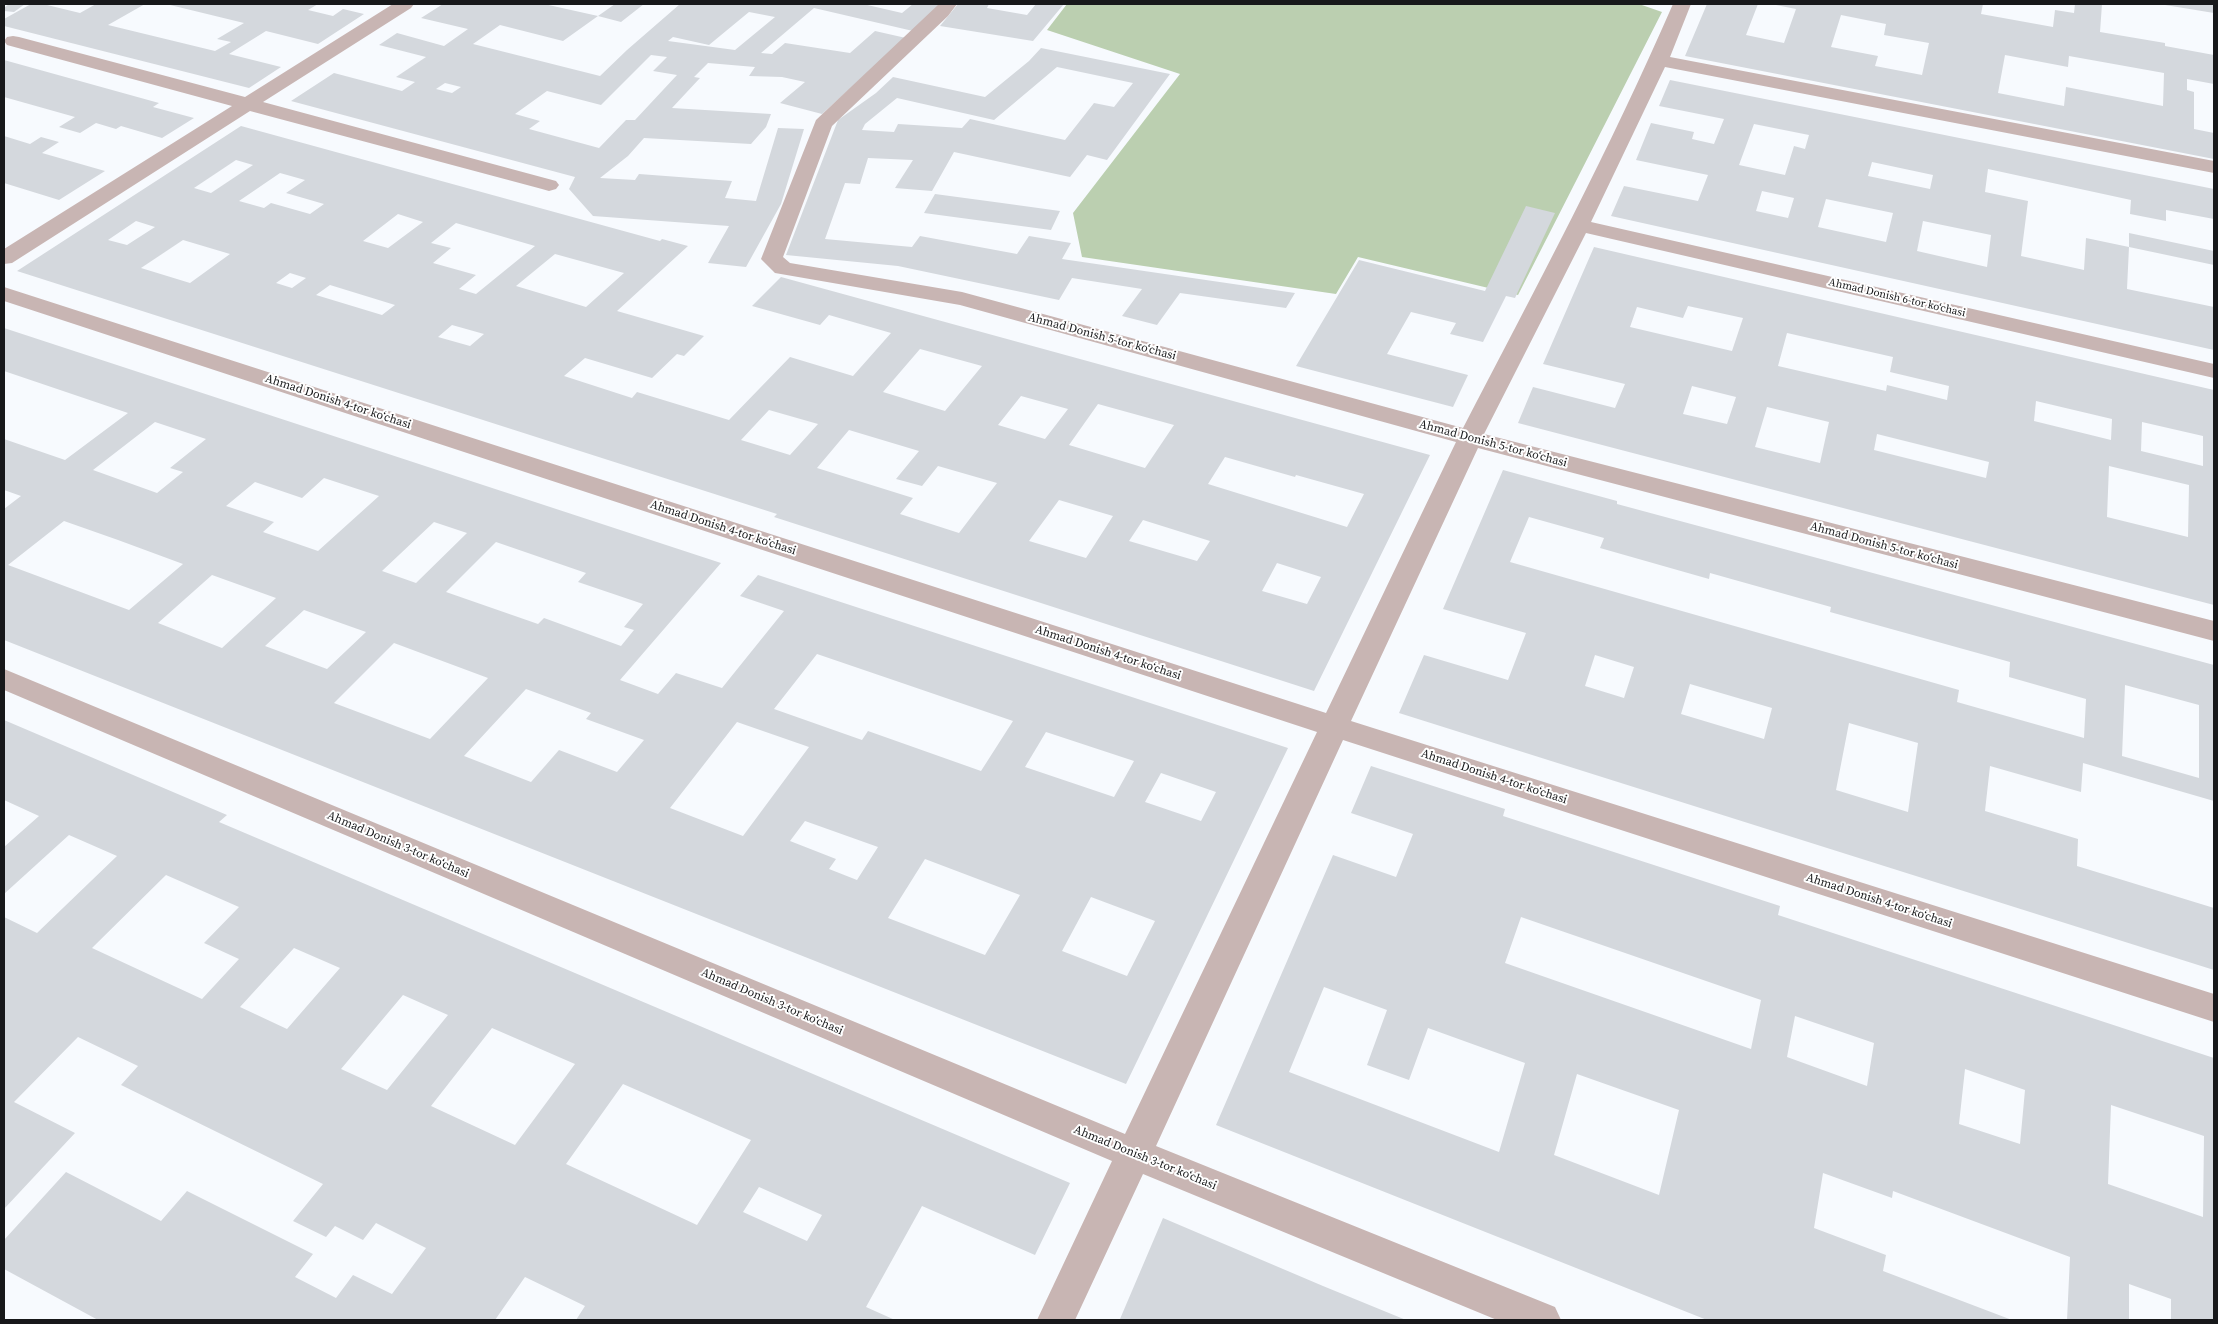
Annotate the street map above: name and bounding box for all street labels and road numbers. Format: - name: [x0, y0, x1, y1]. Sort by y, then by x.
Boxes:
- street label: Ahmad Donish 6-tor koʻchasi: [1827, 276, 1967, 320]
- street label: Ahmad Donish 5-tor koʻchasi: [1026, 310, 1178, 364]
- street label: Ahmad Donish 4-tor koʻchasi: [263, 372, 413, 432]
- street label: Ahmad Donish 5-tor koʻchasi: [1417, 417, 1569, 471]
- street label: Ahmad Donish 4-tor koʻchasi: [648, 498, 798, 558]
- street label: Ahmad Donish 5-tor koʻchasi: [1808, 519, 1960, 573]
- street label: Ahmad Donish 4-tor koʻchasi: [1033, 623, 1183, 683]
- street label: Ahmad Donish 4-tor koʻchasi: [1419, 747, 1569, 807]
- street label: Ahmad Donish 3-tor koʻchasi: [325, 809, 471, 881]
- street label: Ahmad Donish 4-tor koʻchasi: [1804, 871, 1954, 931]
- street label: Ahmad Donish 3-tor koʻchasi: [699, 966, 845, 1038]
- street label: Ahmad Donish 3-tor koʻchasi: [1071, 1123, 1219, 1193]

